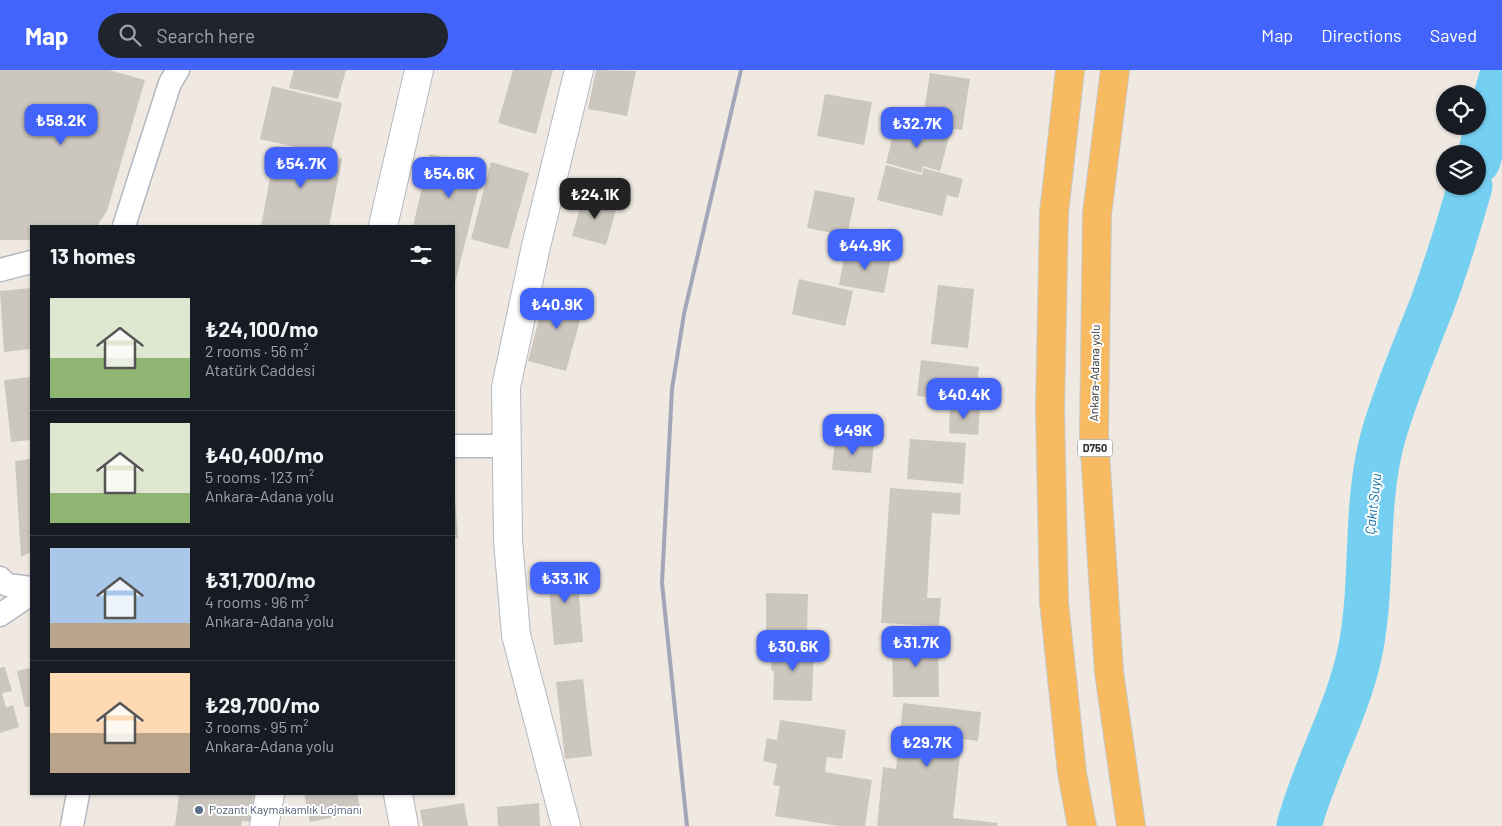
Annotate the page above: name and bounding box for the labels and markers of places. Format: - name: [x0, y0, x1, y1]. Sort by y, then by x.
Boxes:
- pin: ₺58.2K: [20, 104, 102, 146]
- pin: ₺32.7K: [876, 106, 958, 149]
- pin: ₺54.7K: [260, 146, 342, 189]
- pin: ₺54.6K: [408, 156, 490, 199]
- pin: ₺24.1K: [554, 178, 636, 220]
- pin: ₺44.9K: [824, 228, 906, 271]
- pin: ₺40.9K: [516, 288, 598, 330]
- pin: ₺40.4K: [923, 378, 1005, 420]
- pin: ₺49K: [823, 414, 883, 456]
- pin: ₺33.1K: [524, 562, 606, 604]
- pin: ₺31.7K: [875, 626, 957, 668]
- pin: ₺30.6K: [752, 630, 834, 672]
- pin: ₺29.7K: [886, 726, 968, 768]
- place label: Pozantı Kaymakamlık Lojmanı: [209, 802, 362, 816]
- marker: Pozantı Kaymakamlık Lojmanı: [193, 804, 205, 816]

